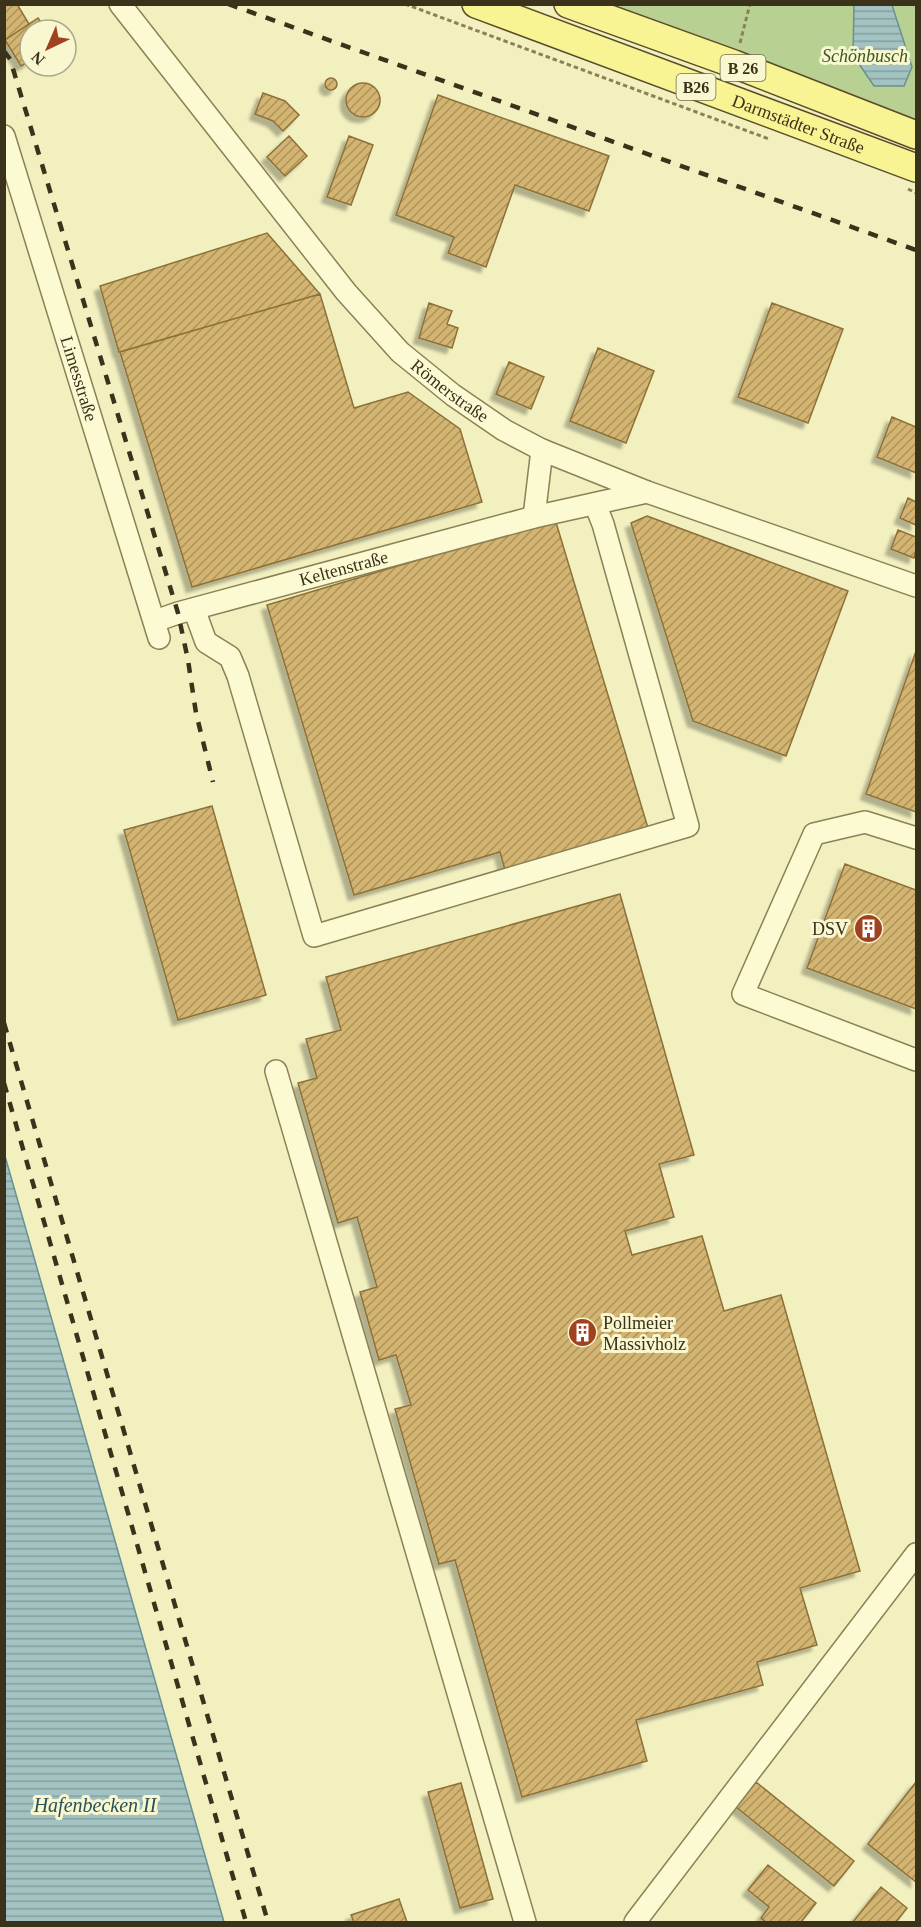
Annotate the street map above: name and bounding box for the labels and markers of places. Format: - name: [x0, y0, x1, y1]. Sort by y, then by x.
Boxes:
- building icon: DSV: [853, 913, 885, 945]
- place label: DSV: [812, 919, 848, 939]
- place label: Pollmeier Massivholz: [603, 1313, 686, 1354]
- building icon: Pollmeier Massivholz: [566, 1317, 598, 1349]

